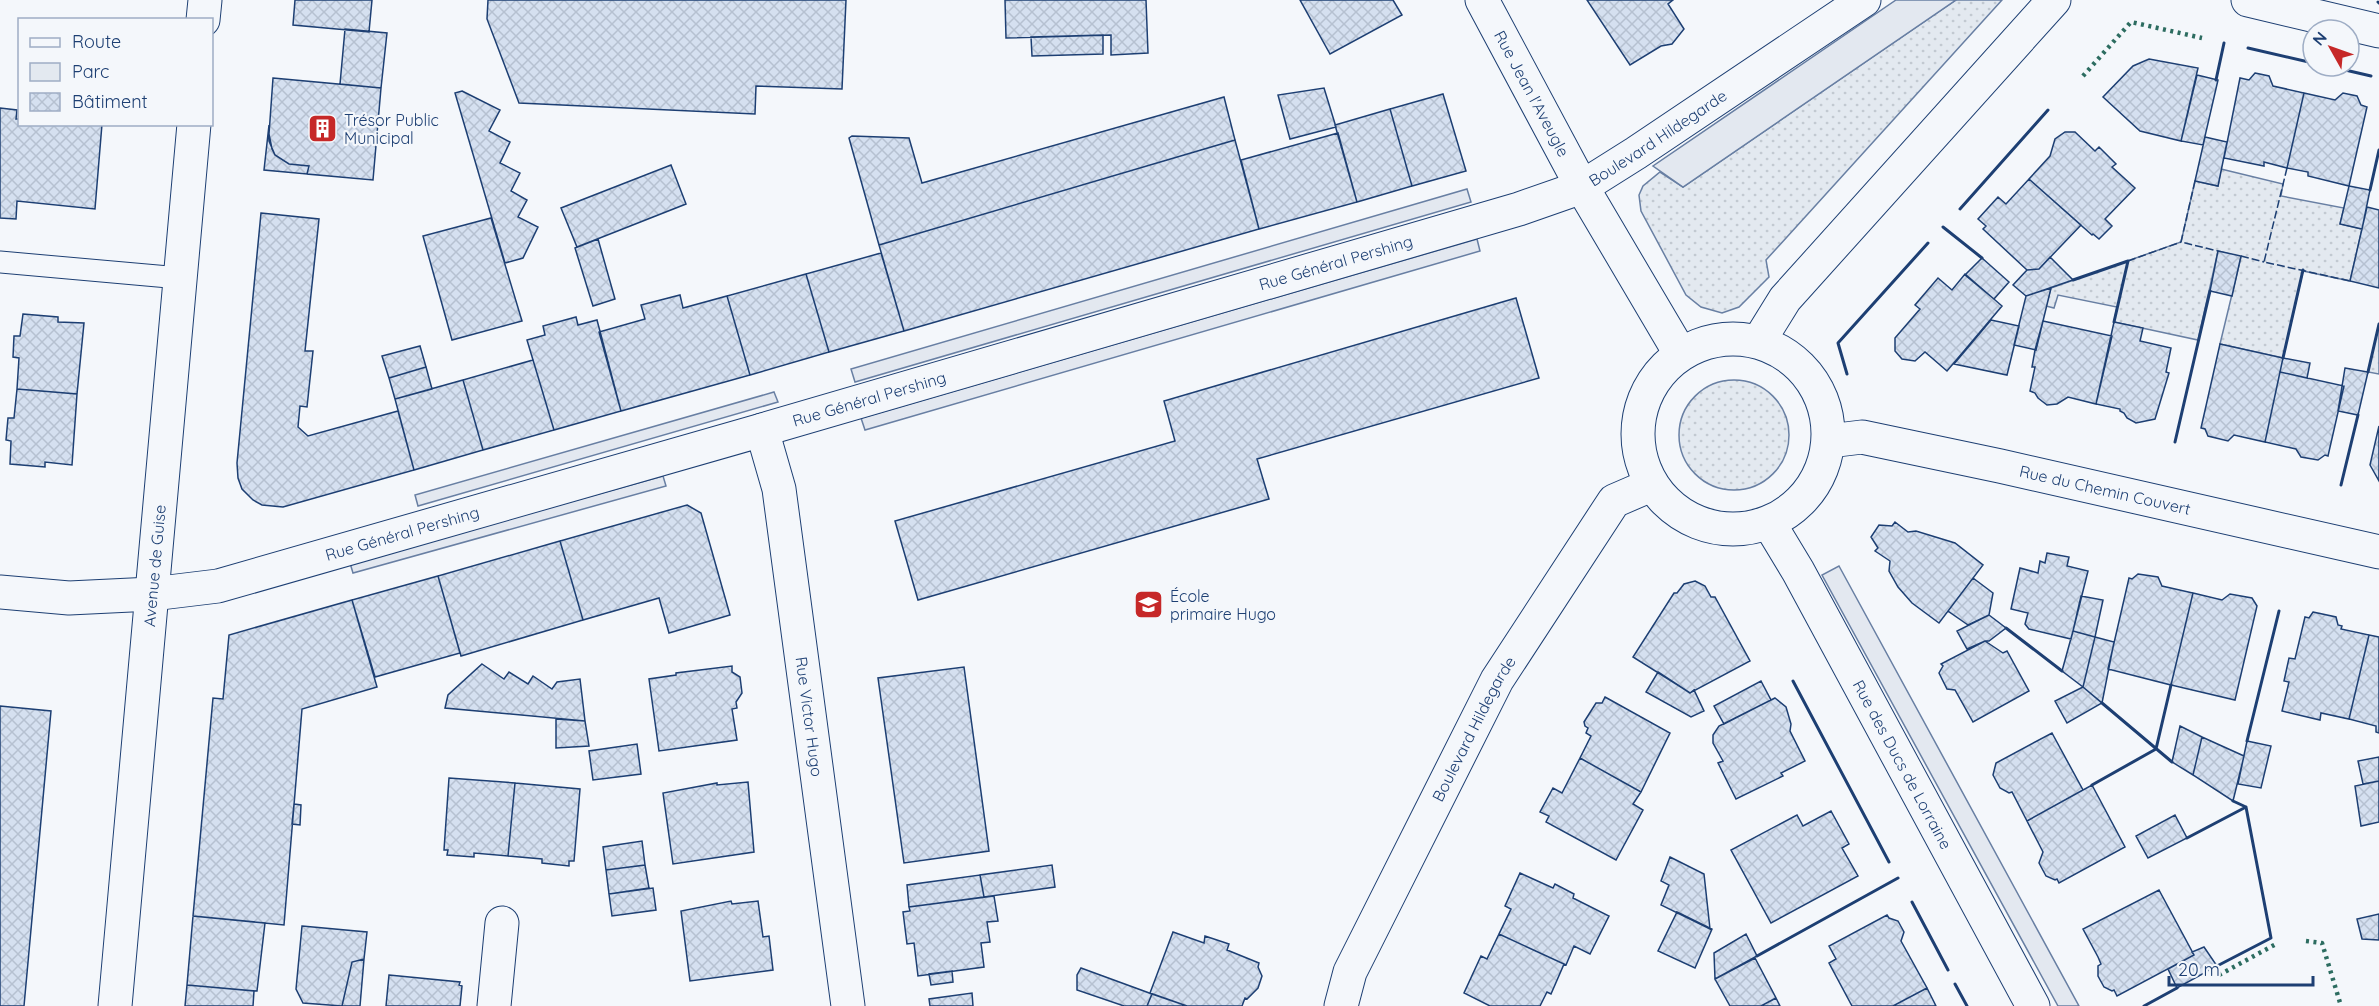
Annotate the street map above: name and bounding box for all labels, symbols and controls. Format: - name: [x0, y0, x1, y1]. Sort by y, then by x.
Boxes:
- legend: [18, 18, 213, 126]
- north arrow: [2301, 18, 2361, 78]
- street label: Rue Jean l'Aveugle: [1490, 27, 1574, 160]
- text: N: [2308, 27, 2331, 49]
- text: Route: [72, 30, 121, 53]
- text: Parc: [72, 60, 109, 83]
- street label: Boulevard Hildegarde: [1585, 85, 1730, 190]
- text: Bâtiment: [72, 90, 148, 113]
- place label: Trésor Public Municipal: [344, 110, 439, 148]
- building icon: Trésor Public Municipal: [307, 113, 339, 145]
- street label: Rue Général Pershing: [1256, 231, 1415, 294]
- street label: Rue Général Pershing: [790, 367, 948, 431]
- street label: Rue du Chemin Couvert: [2017, 461, 2193, 519]
- street label: Rue Général Pershing: [323, 502, 481, 565]
- street label: Avenue de Guise: [139, 504, 170, 628]
- place label: École primaire Hugo: [1170, 586, 1276, 624]
- school or university icon: École primaire Hugo: [1133, 589, 1165, 621]
- street label: Boulevard Hildegarde: [1428, 652, 1520, 805]
- street label: Rue Victor Hugo: [791, 655, 827, 778]
- street label: Rue des Ducs de Lorraine: [1849, 676, 1956, 853]
- scale bar: [2169, 949, 2313, 987]
- text: 20 m: [2178, 958, 2220, 981]

